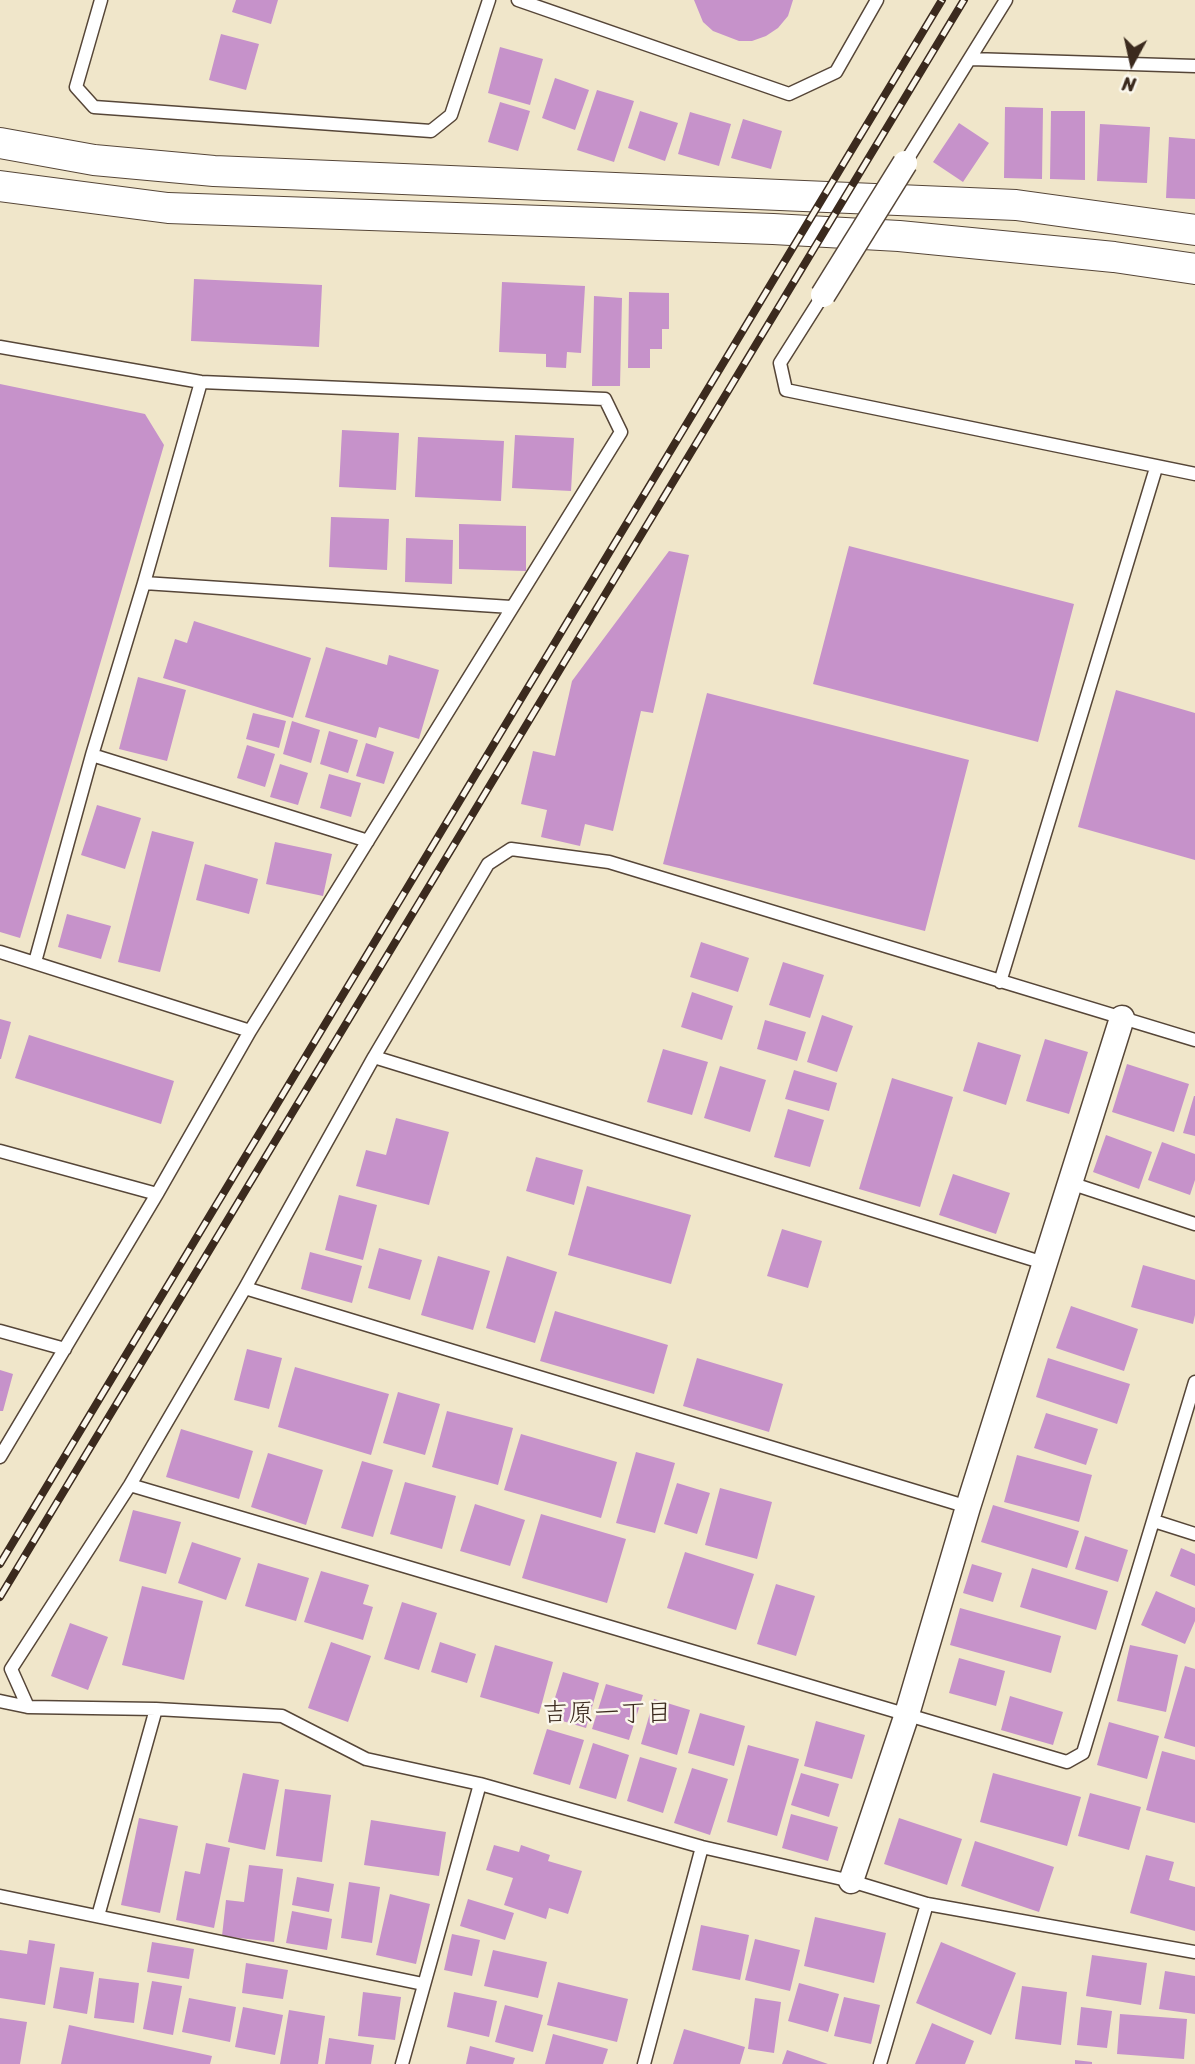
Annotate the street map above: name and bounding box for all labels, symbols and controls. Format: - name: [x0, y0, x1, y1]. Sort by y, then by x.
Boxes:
- north arrow: [1097, 28, 1167, 98]
- text: N: [1120, 67, 1138, 102]
- district label: 吉原一丁目: [542, 1698, 672, 1730]

